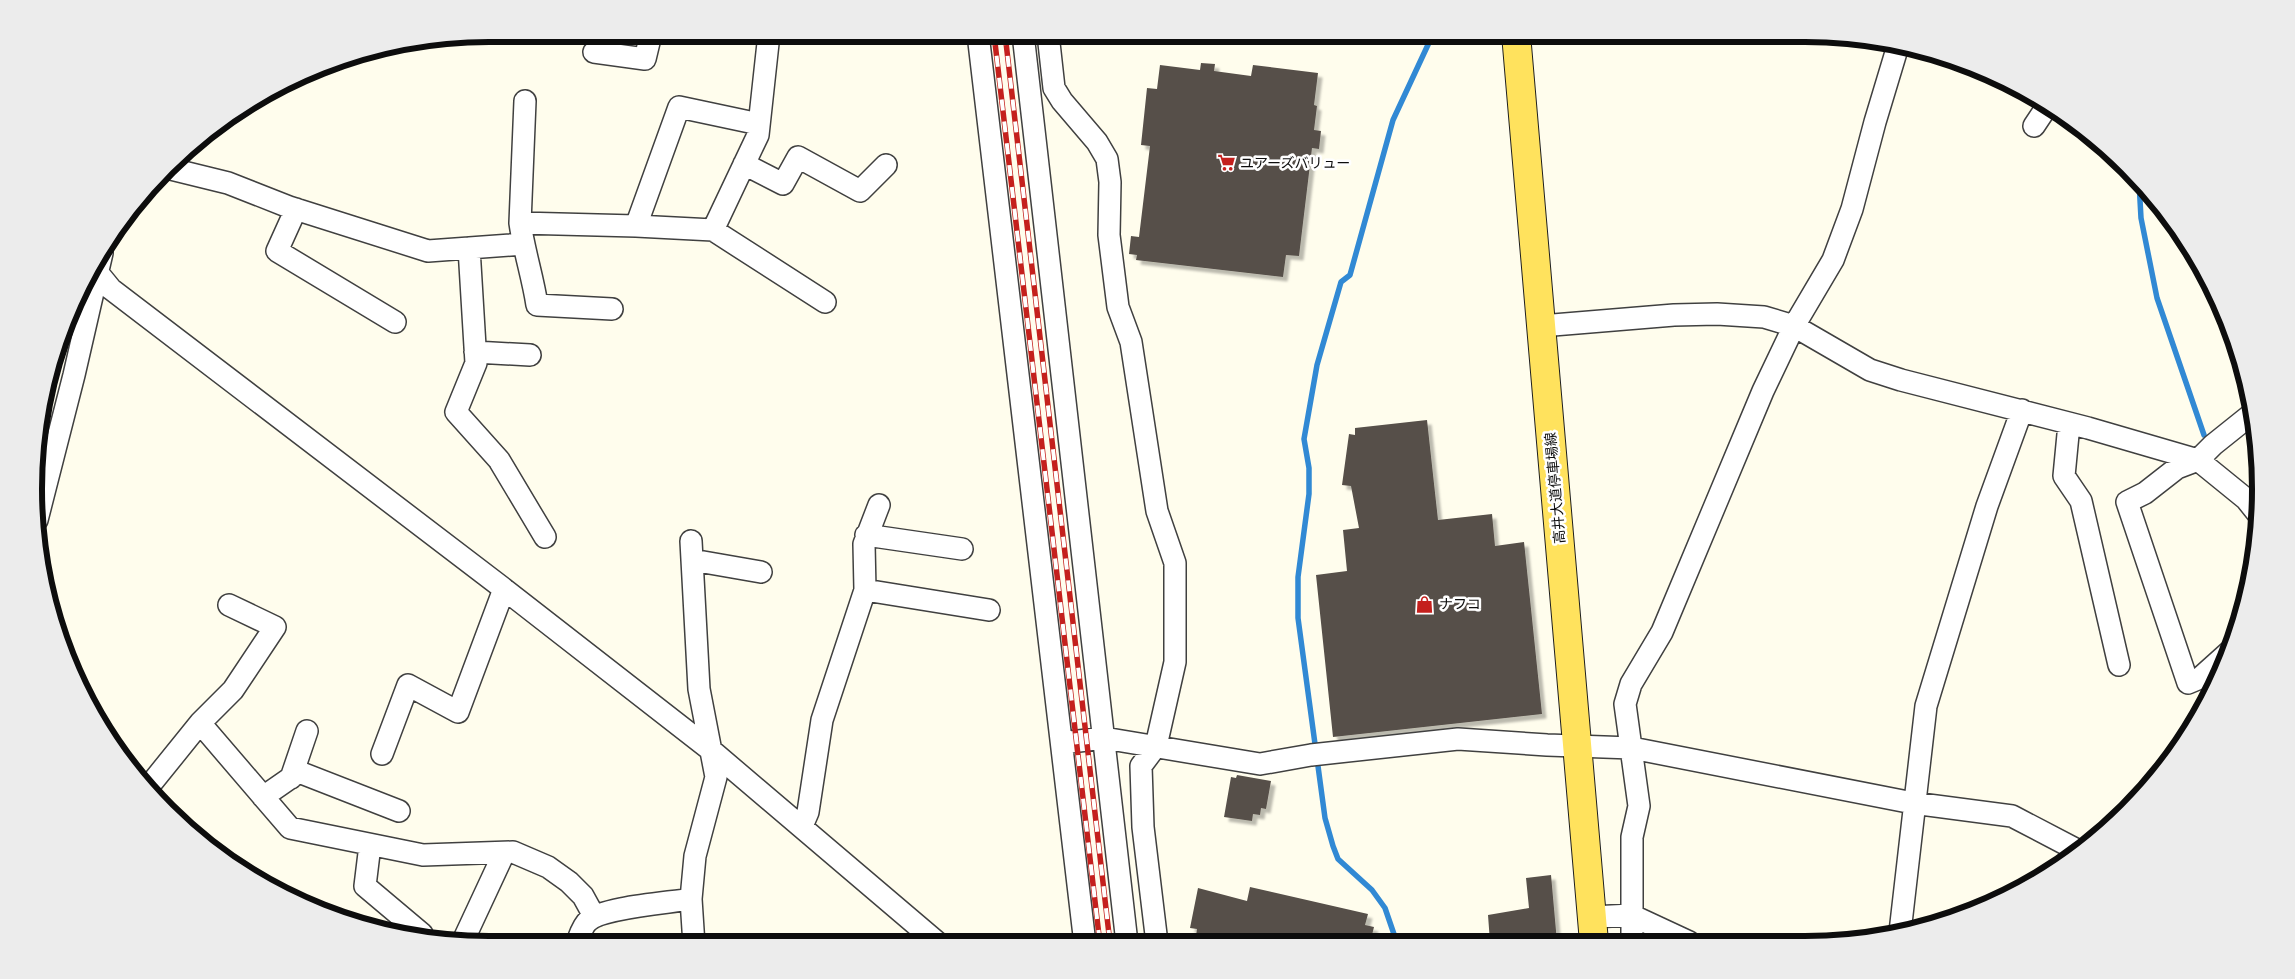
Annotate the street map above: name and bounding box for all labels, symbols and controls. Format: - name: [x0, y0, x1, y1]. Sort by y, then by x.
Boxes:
- supermarket icon: ユアーズバリュー: [1216, 153, 1236, 173]
- place label: ユアーズバリュー: [1240, 155, 1350, 171]
- street label: 高井大道停車場線: [1542, 432, 1568, 544]
- shop icon: ナフコ: [1415, 594, 1435, 614]
- place label: ナフコ: [1439, 596, 1481, 612]

